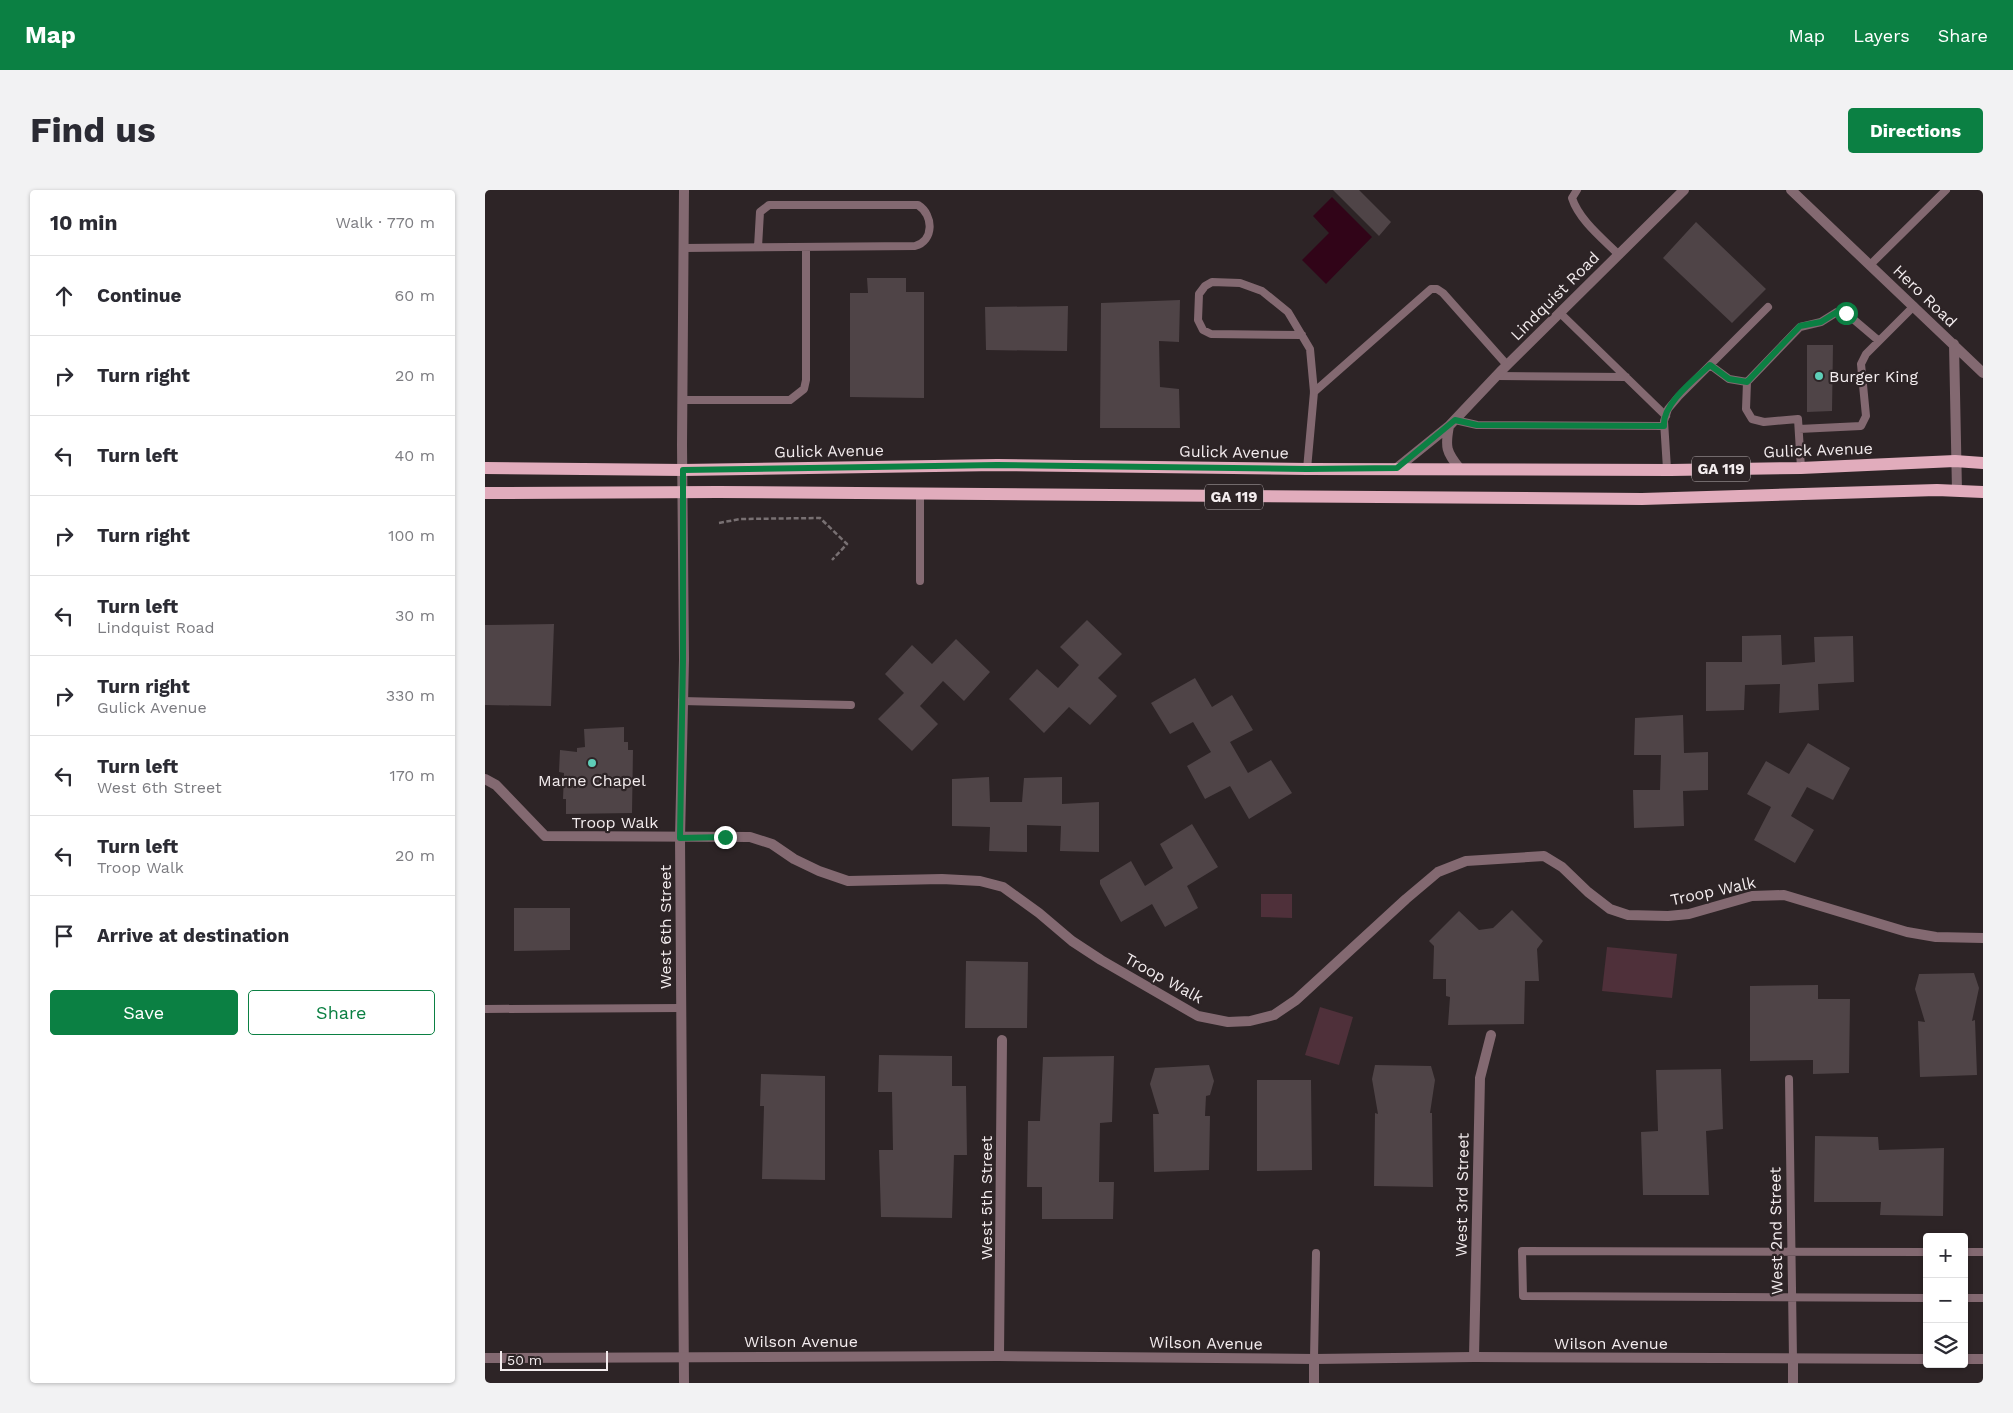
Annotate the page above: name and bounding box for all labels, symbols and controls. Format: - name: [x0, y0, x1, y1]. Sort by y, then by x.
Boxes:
- text: Map: [25, 21, 76, 49]
- text: Map: [1788, 25, 1825, 46]
- text: Layers: [1853, 25, 1910, 46]
- text: Share: [1938, 25, 1988, 46]
- button: Directions: [1848, 108, 1983, 153]
- text: Find us: [30, 109, 156, 151]
- text: 10 min: [50, 210, 117, 235]
- text: Walk · 770 m: [335, 213, 435, 232]
- street label: Lindquist Road: [1507, 248, 1603, 344]
- street label: Hero Road: [1889, 261, 1961, 331]
- icon: ahead: [50, 282, 78, 310]
- text: Continue: [97, 284, 181, 307]
- text: 60 m: [395, 286, 435, 305]
- route start: [1835, 302, 1858, 325]
- icon: right: [50, 362, 78, 390]
- text: Turn right: [97, 364, 190, 387]
- text: 20 m: [395, 366, 435, 385]
- place label: Burger King: [1829, 367, 1918, 386]
- marker: Burger King: [1813, 370, 1825, 382]
- street label: Gulick Avenue: [1763, 439, 1873, 461]
- street label: Gulick Avenue: [774, 441, 884, 461]
- icon: left: [50, 442, 78, 470]
- street label: Gulick Avenue: [1179, 442, 1289, 462]
- text: Turn left: [97, 444, 178, 467]
- text: 40 m: [395, 446, 435, 465]
- road number: GA 119: [1692, 456, 1750, 482]
- road number: GA 119: [1205, 484, 1263, 510]
- icon: right: [50, 522, 78, 550]
- text: Turn right: [97, 524, 190, 547]
- text: 100 m: [388, 526, 435, 545]
- text: Turn left: [97, 595, 178, 618]
- icon: left: [50, 602, 78, 630]
- text: 30 m: [395, 606, 435, 625]
- text: Lindquist Road: [97, 618, 215, 637]
- text: Turn right: [97, 675, 190, 698]
- icon: right: [50, 682, 78, 710]
- text: 330 m: [386, 686, 435, 705]
- text: Gulick Avenue: [97, 698, 207, 717]
- text: Turn left: [97, 755, 178, 778]
- marker: Marne Chapel: [586, 757, 598, 769]
- icon: left: [50, 762, 78, 790]
- text: 170 m: [389, 766, 435, 785]
- place label: Marne Chapel: [538, 771, 646, 790]
- text: West 6th Street: [97, 778, 222, 797]
- street label: Troop Walk: [572, 813, 658, 832]
- route end: [714, 826, 737, 849]
- text: Turn left: [97, 835, 178, 858]
- icon: left: [50, 842, 78, 870]
- text: 20 m: [395, 846, 435, 865]
- text: Troop Walk: [97, 858, 184, 877]
- street label: West 6th Street: [656, 864, 675, 989]
- street label: Troop Walk: [1669, 873, 1757, 909]
- icon: arrive: [50, 922, 78, 950]
- text: Arrive at destination: [97, 924, 289, 947]
- street label: Troop Walk: [1121, 949, 1207, 1007]
- button: Save: [50, 990, 238, 1035]
- button: Share: [248, 990, 435, 1035]
- street label: West 3rd Street: [1451, 1133, 1473, 1257]
- street label: West 5th Street: [977, 1136, 996, 1260]
- street label: West 2nd Street: [1765, 1167, 1787, 1295]
- map controls: [1923, 1233, 1968, 1368]
- button: +: [1923, 1233, 1968, 1278]
- button: −: [1923, 1278, 1968, 1323]
- button: layers: [1923, 1323, 1968, 1368]
- street label: Wilson Avenue: [744, 1332, 858, 1351]
- street label: Wilson Avenue: [1149, 1333, 1263, 1353]
- street label: Wilson Avenue: [1554, 1334, 1668, 1353]
- scale bar: [500, 1348, 607, 1371]
- text: 50 m: [507, 1352, 542, 1368]

